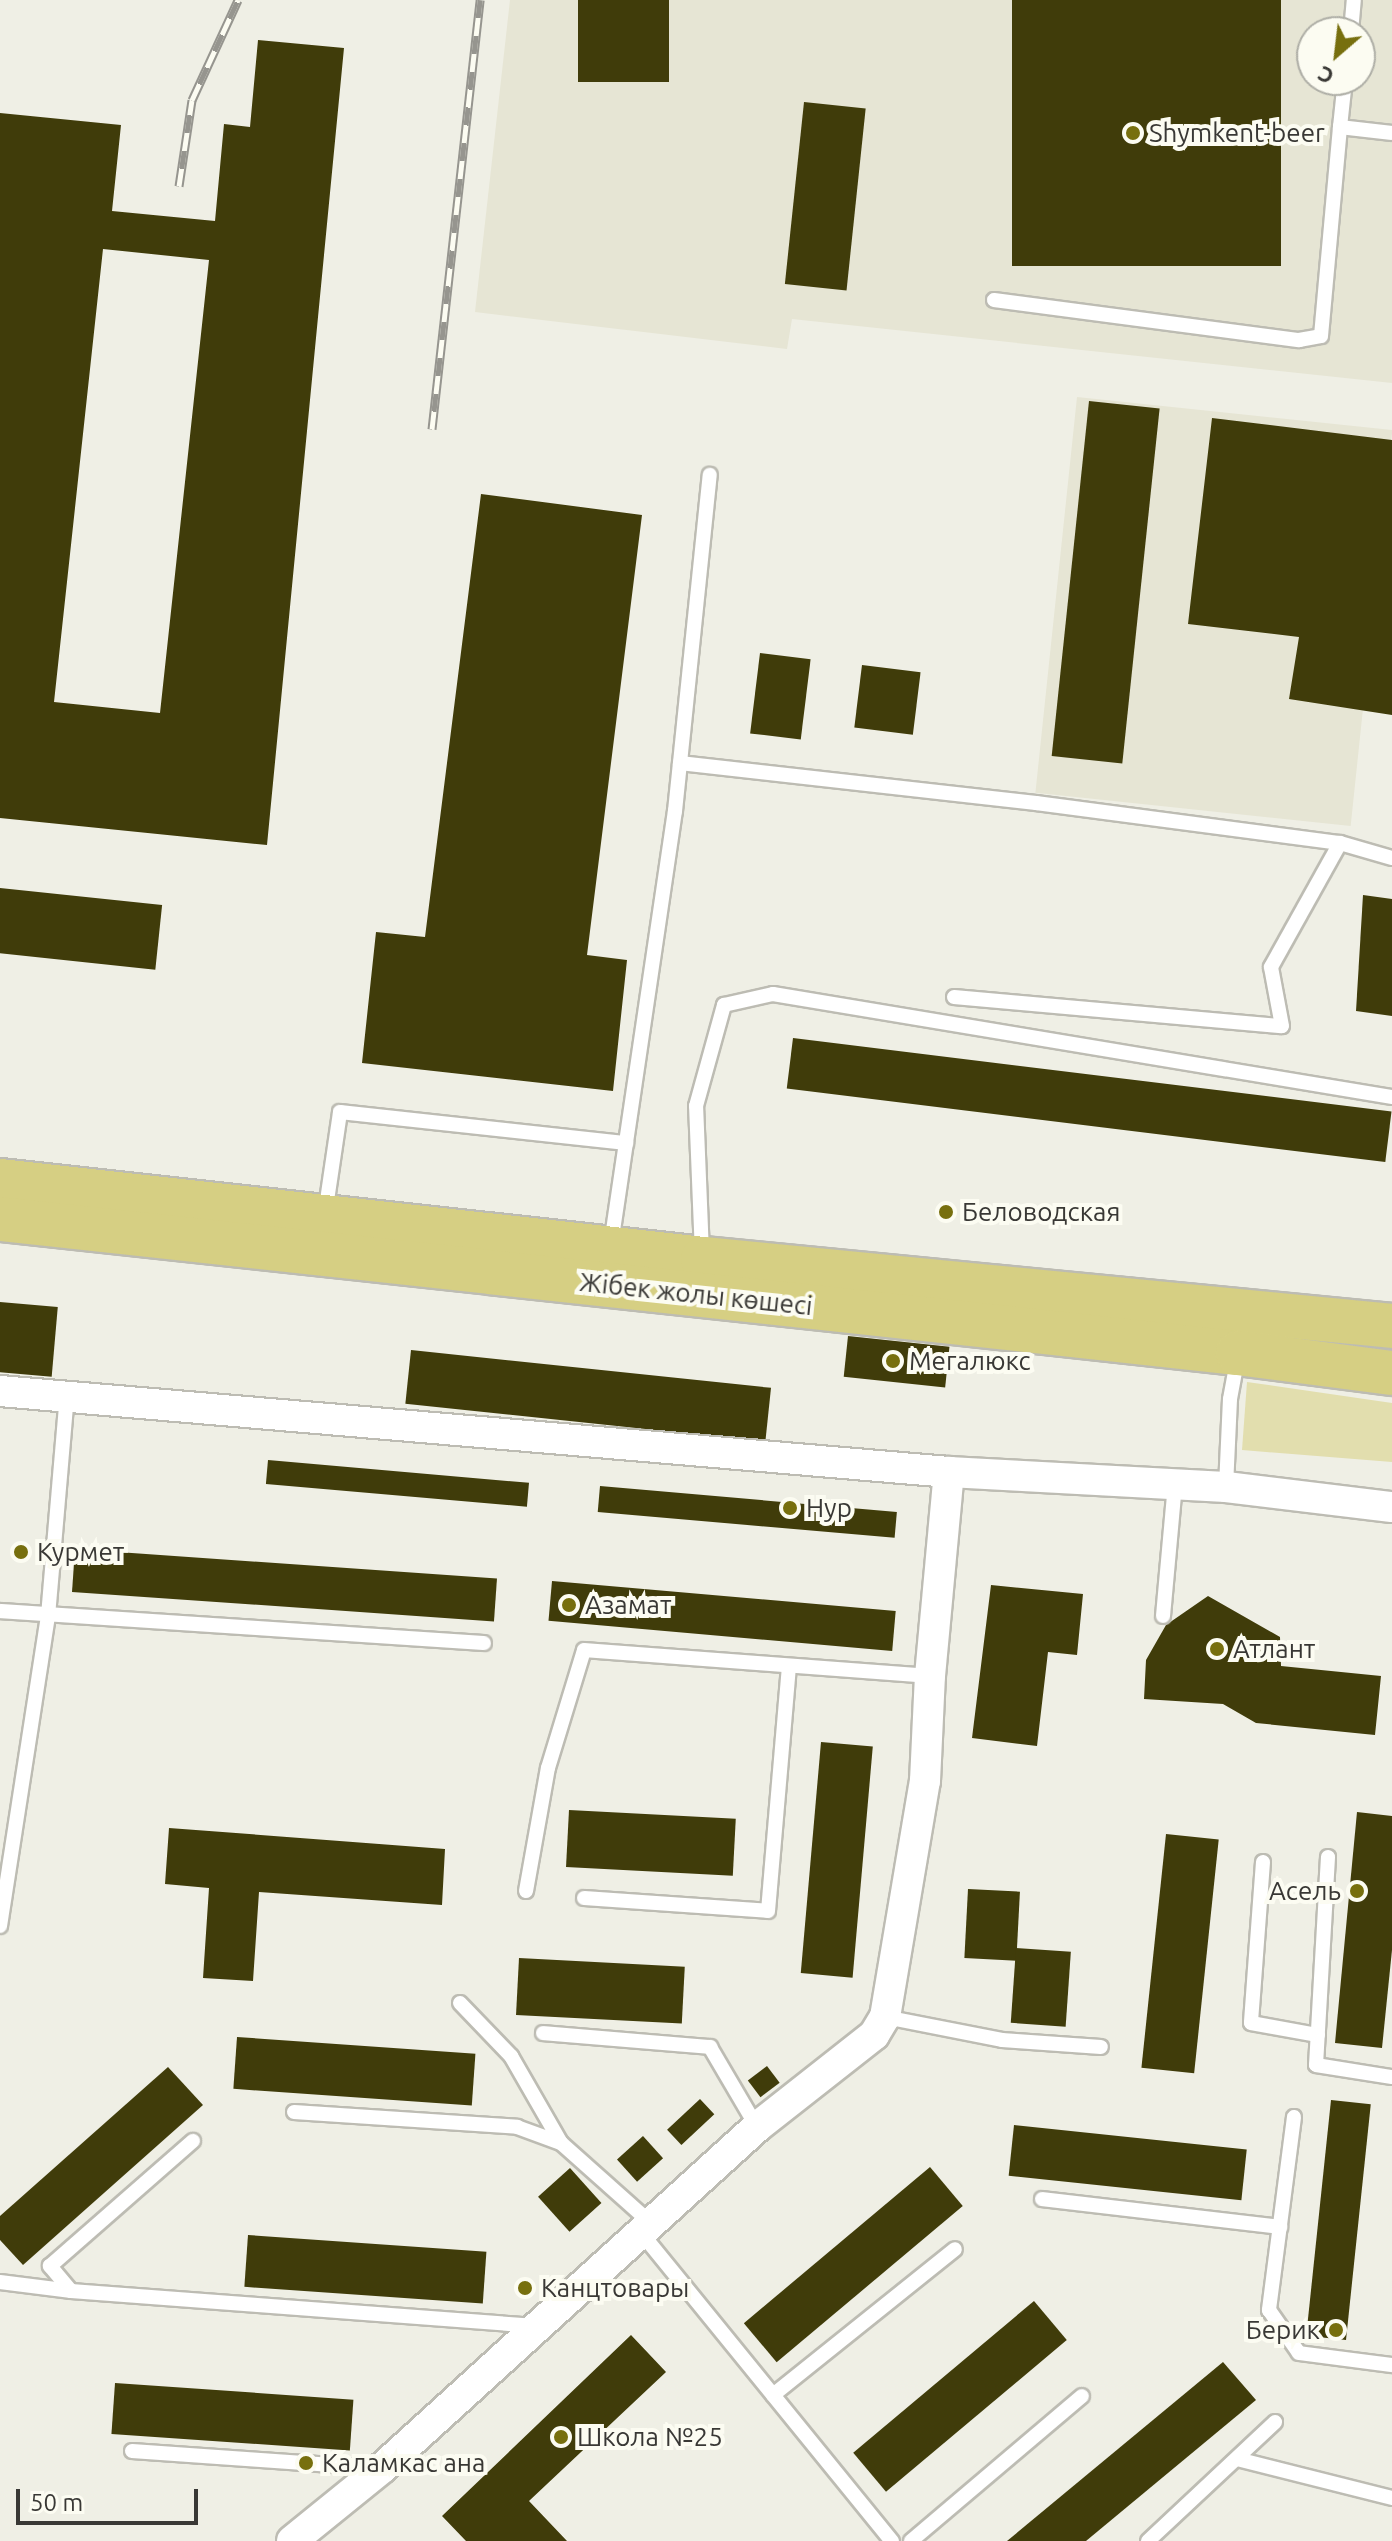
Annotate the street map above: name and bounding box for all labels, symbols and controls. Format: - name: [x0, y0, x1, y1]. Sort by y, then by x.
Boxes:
- north arrow: [1296, 16, 1376, 96]
- text: С: [1313, 62, 1338, 90]
- place label: Shymkent-beer: [1149, 117, 1325, 149]
- marker: Shymkent-beer: [1124, 124, 1142, 142]
- place label: Беловодская: [962, 1196, 1120, 1228]
- marker: Беловодская: [937, 1203, 955, 1221]
- street label: Жібек жолы көшесі: [578, 1266, 814, 1322]
- place label: Мегалюкс: [909, 1345, 1031, 1377]
- marker: Мегалюкс: [884, 1352, 902, 1370]
- place label: Нур: [806, 1492, 852, 1524]
- marker: Нур: [781, 1499, 799, 1517]
- place label: Курмет: [37, 1536, 124, 1568]
- marker: Курмет: [12, 1543, 30, 1561]
- place label: Азамат: [585, 1589, 672, 1621]
- marker: Азамат: [560, 1596, 578, 1614]
- place label: Атлант: [1233, 1633, 1315, 1665]
- marker: Атлант: [1208, 1640, 1226, 1658]
- place label: Асель: [1269, 1875, 1341, 1907]
- marker: Асель: [1348, 1882, 1366, 1900]
- place label: Канцтовары: [541, 2272, 689, 2304]
- marker: Канцтовары: [516, 2279, 534, 2297]
- place label: Берик: [1246, 2314, 1320, 2346]
- marker: Берик: [1327, 2321, 1345, 2339]
- place label: Школа №25: [577, 2421, 723, 2453]
- marker: Школа №25: [552, 2428, 570, 2446]
- place label: Каламкас ана: [322, 2447, 485, 2479]
- marker: Каламкас ана: [297, 2454, 315, 2472]
- scale bar: [20, 2473, 202, 2523]
- text: 50 m: [30, 2489, 83, 2516]

